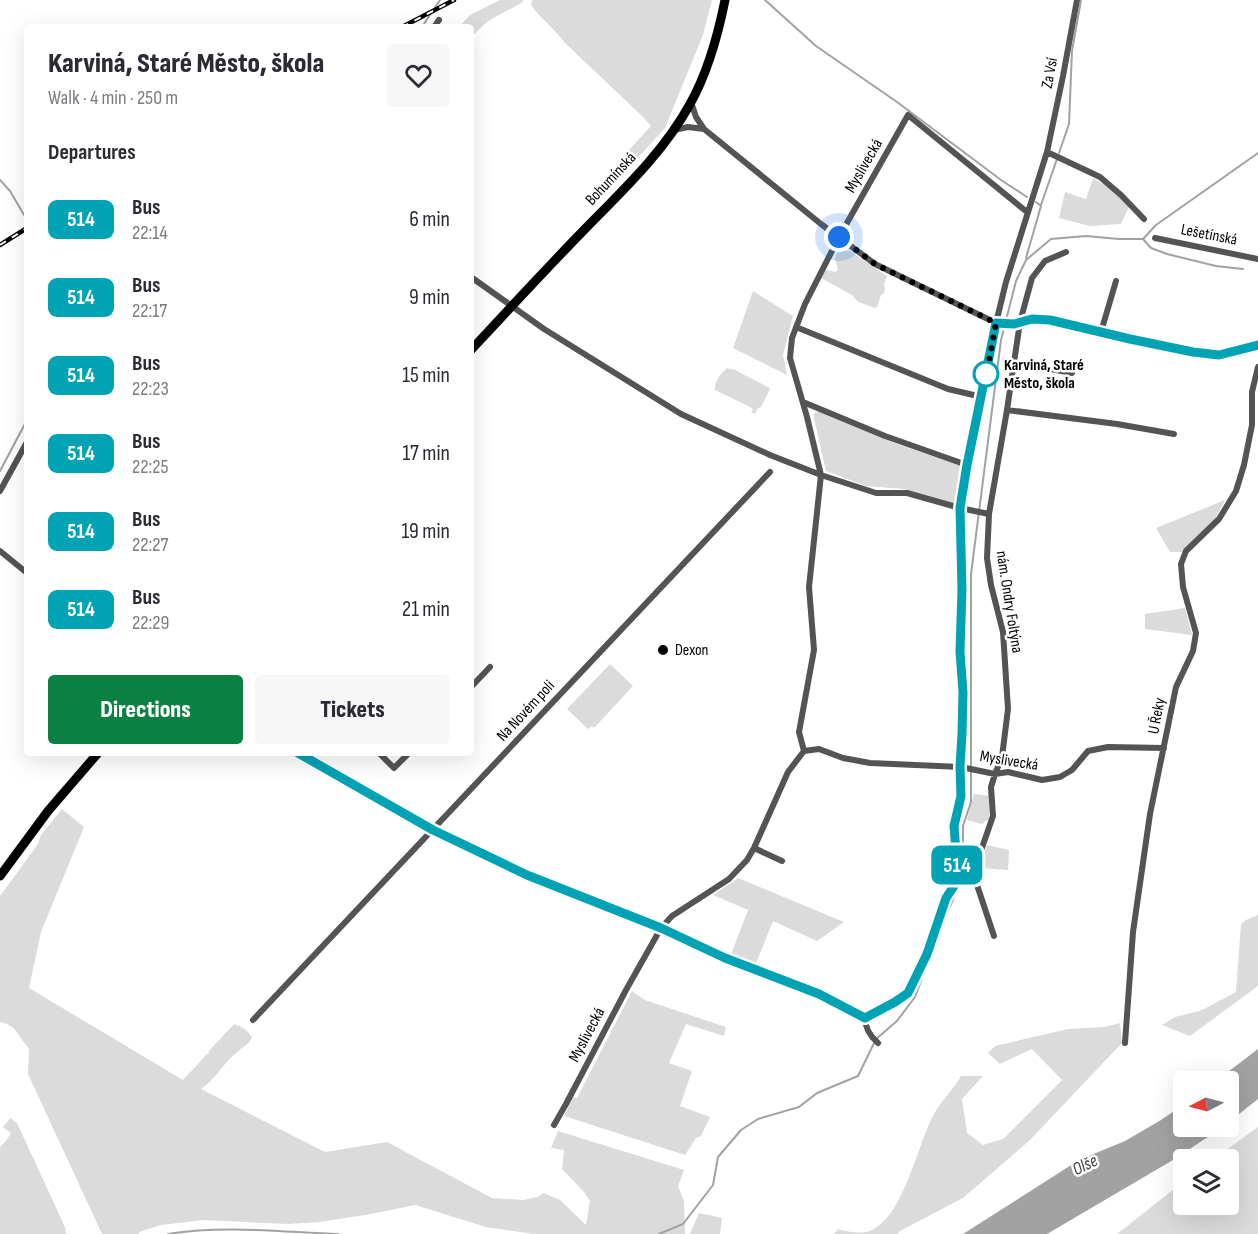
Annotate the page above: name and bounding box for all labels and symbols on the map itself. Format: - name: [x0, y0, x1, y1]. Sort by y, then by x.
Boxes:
- street label: Za Vsí: [1038, 56, 1062, 90]
- street label: Myslivecká: [841, 136, 887, 196]
- street label: Bohumínská: [582, 149, 640, 209]
- street label: Lešetínská: [1179, 220, 1239, 250]
- your location: [824, 222, 854, 252]
- place label: Karviná, Staré Město, škola: [1004, 356, 1084, 393]
- marker: Karviná, Staré Město, škola: [973, 361, 999, 387]
- street label: nám. Ondry Foltýna: [992, 550, 1026, 654]
- place label: Dexon: [675, 641, 708, 660]
- marker: Dexon: [656, 643, 670, 657]
- street label: Na Novém poli: [493, 677, 559, 745]
- street label: U Řeky: [1144, 696, 1170, 736]
- street label: Myslivecká: [978, 747, 1040, 775]
- line badge: 514: [922, 846, 992, 884]
- street label: Myslivecká: [565, 1005, 609, 1065]
- north arrow: [1173, 1071, 1239, 1137]
- water label: Olše: [1069, 1150, 1101, 1180]

